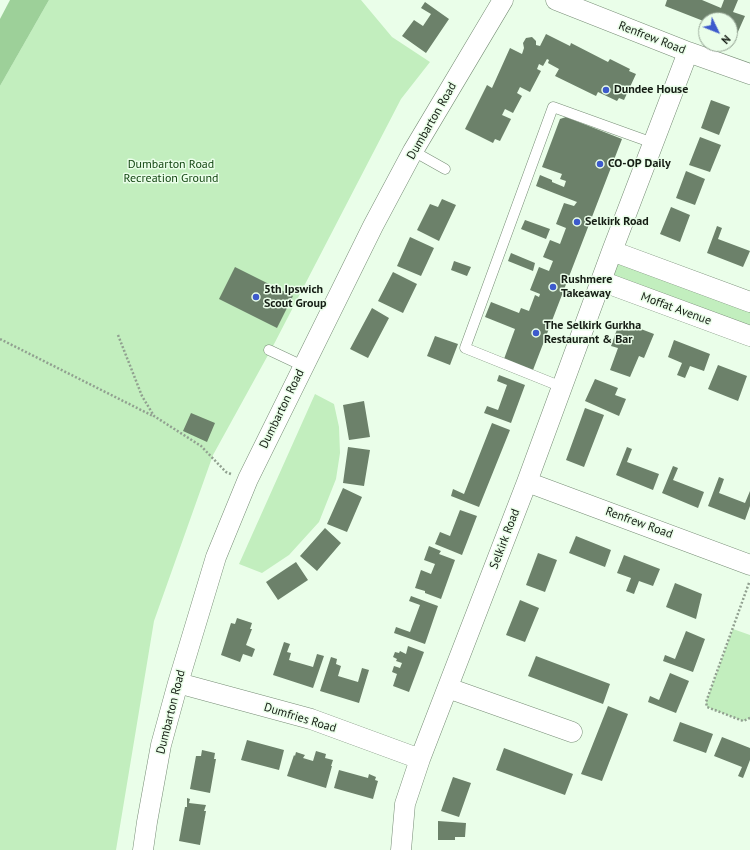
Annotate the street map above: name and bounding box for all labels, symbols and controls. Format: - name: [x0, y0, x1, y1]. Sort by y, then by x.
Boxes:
- north arrow: [698, 12, 738, 52]
- street label: Renfrew Road: [616, 19, 688, 57]
- text: N: [718, 32, 734, 47]
- street label: Dumbarton Road: [404, 80, 460, 162]
- place label: Dundee House: [614, 83, 688, 97]
- marker: Dundee House: [601, 85, 611, 95]
- place label: CO-OP Daily: [608, 157, 671, 171]
- park label: Dumbarton Road Recreation Ground: [124, 158, 218, 186]
- marker: CO-OP Daily: [595, 159, 605, 169]
- place label: Selkirk Road: [585, 215, 649, 229]
- marker: Selkirk Road: [572, 217, 582, 227]
- place label: Rushmere Takeaway: [561, 273, 612, 301]
- marker: Rushmere Takeaway: [548, 282, 558, 292]
- place label: 5th Ipswich Scout Group: [264, 283, 326, 311]
- street label: Moffat Avenue: [639, 290, 713, 328]
- marker: 5th Ipswich Scout Group: [251, 292, 261, 302]
- place label: The Selkirk Gurkha Restaurant & Bar: [544, 319, 641, 347]
- marker: The Selkirk Gurkha Restaurant & Bar: [531, 328, 541, 338]
- street label: Dumbarton Road: [257, 367, 307, 451]
- street label: Renfrew Road: [603, 504, 675, 542]
- street label: Selkirk Road: [487, 507, 523, 571]
- street label: Dumbarton Road: [154, 668, 188, 756]
- street label: Dumfries Road: [262, 700, 338, 736]

